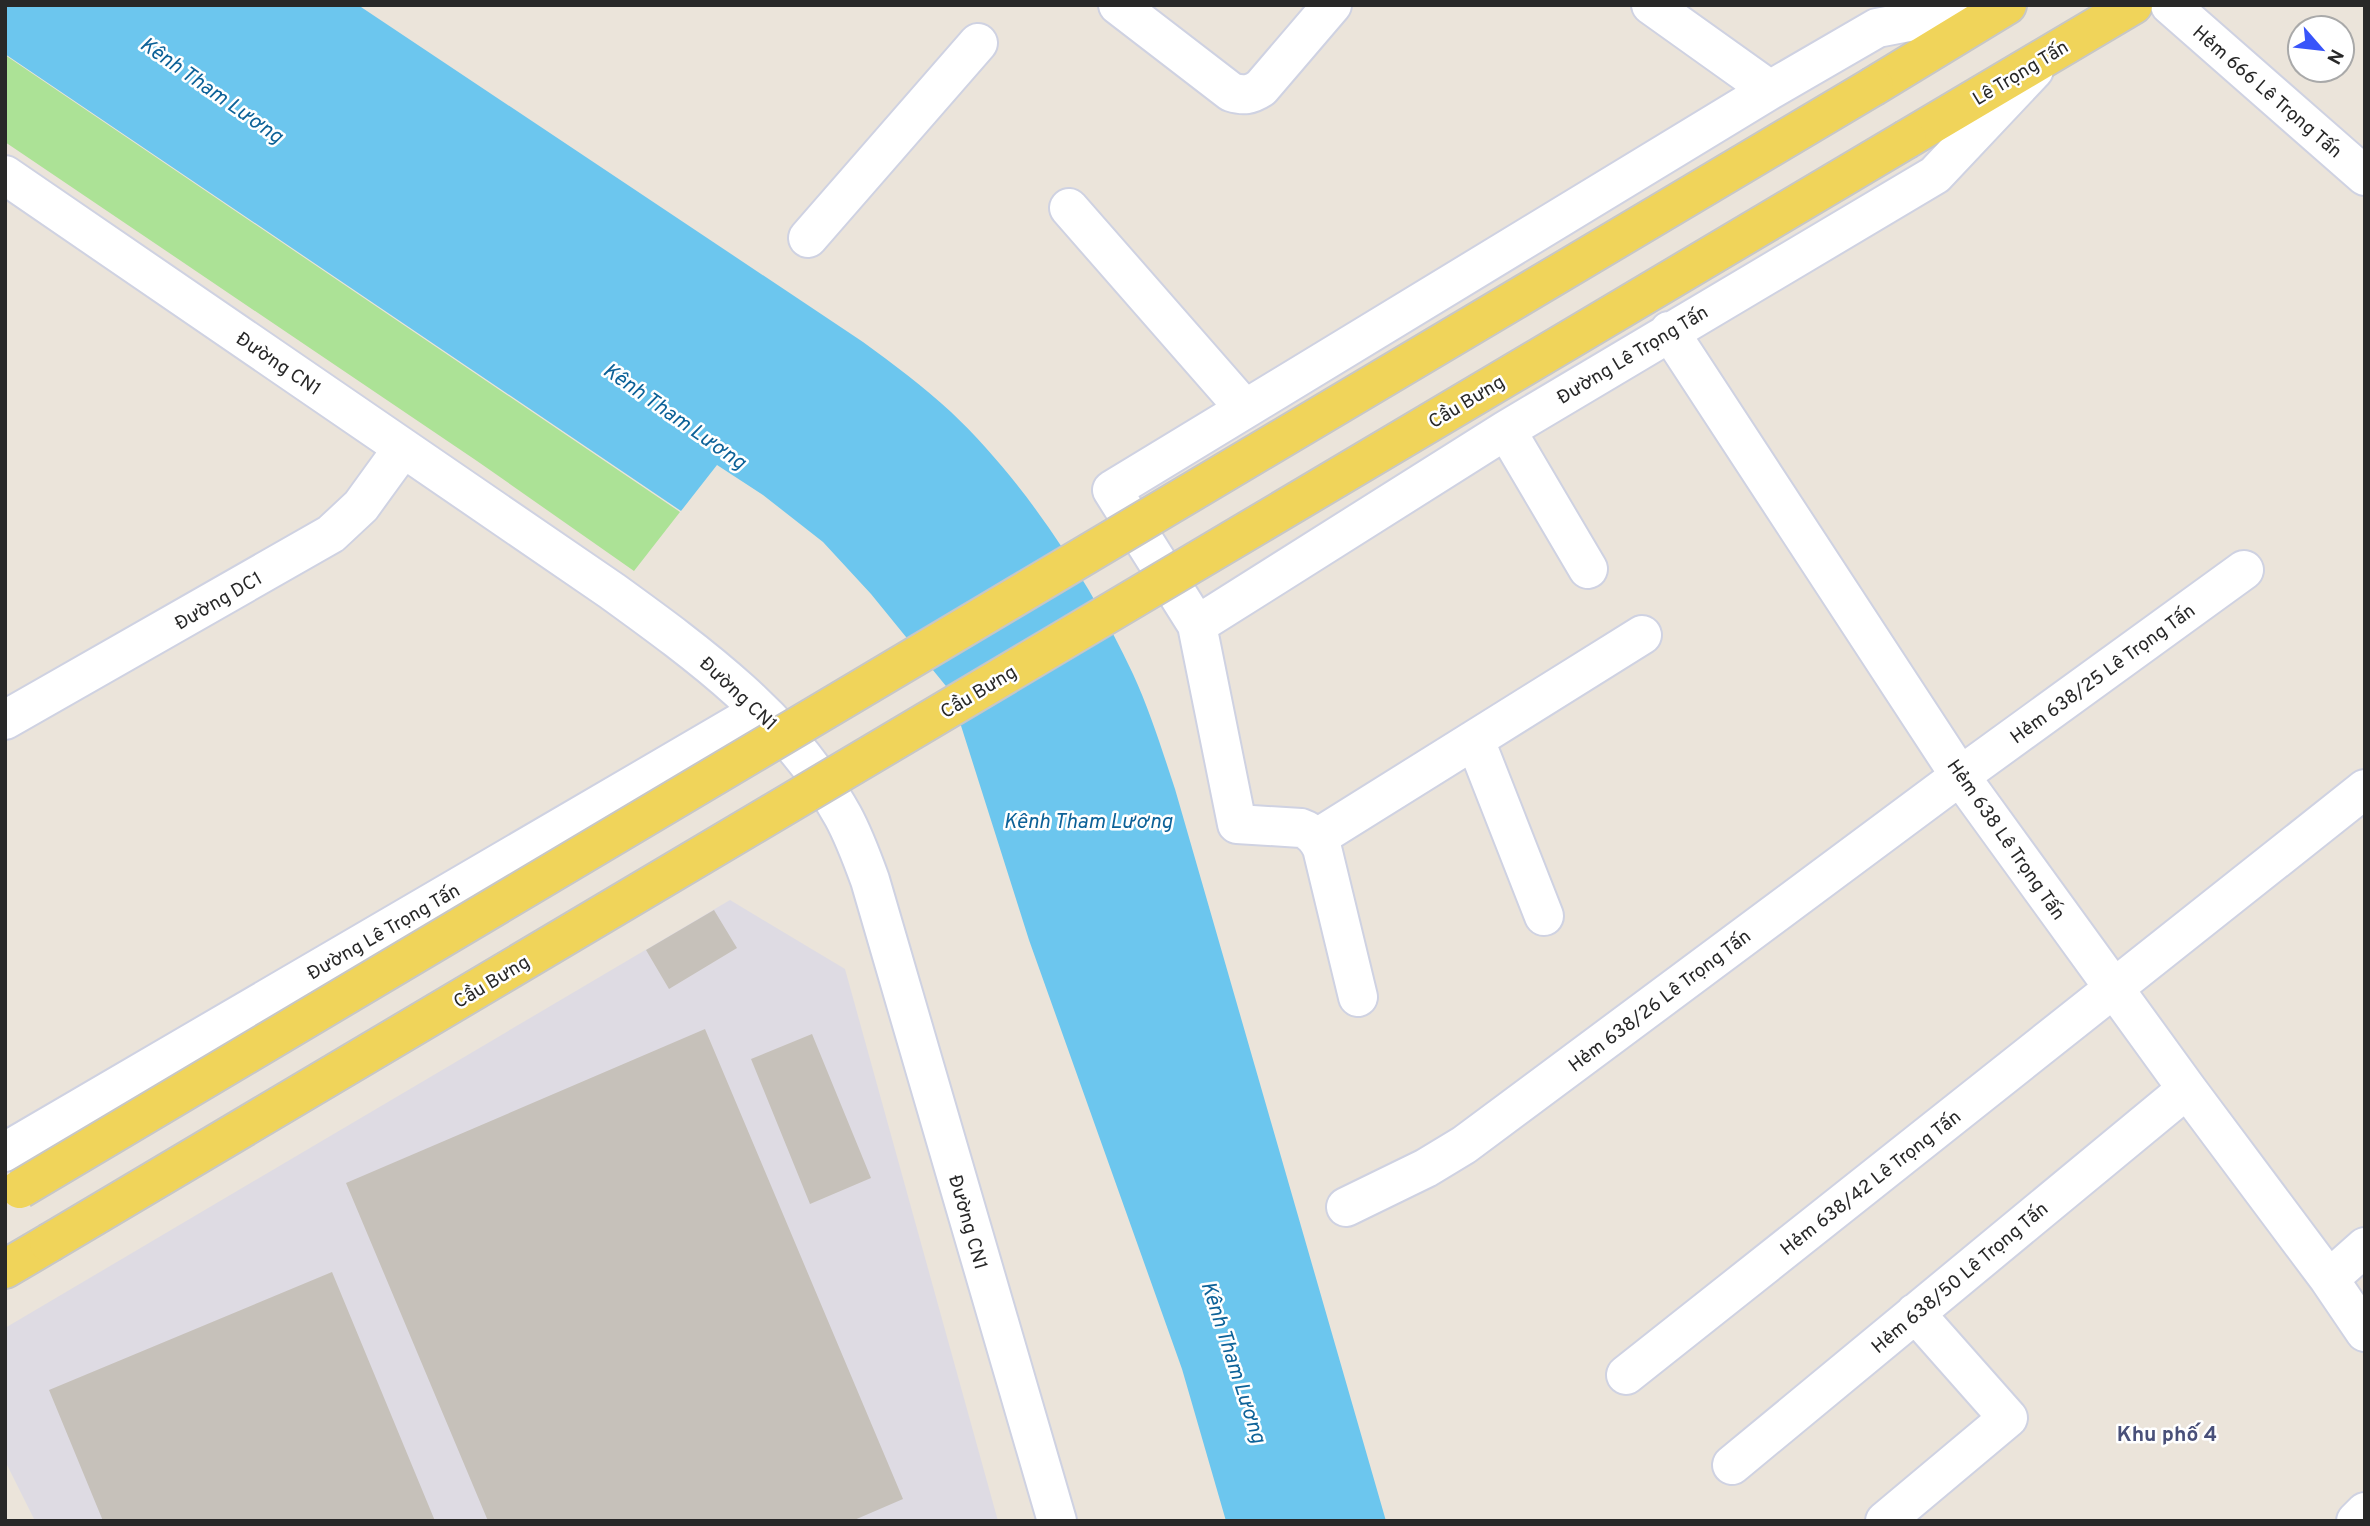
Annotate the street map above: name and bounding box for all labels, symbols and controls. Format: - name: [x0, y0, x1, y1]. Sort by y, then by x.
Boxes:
- north arrow: [2286, 14, 2356, 84]
- street label: Hẻm 666 Lê Trọng Tấn: [2187, 21, 2346, 164]
- water label: Kênh Tham Lương: [134, 32, 288, 151]
- street label: Lê Trọng Tấn: [1969, 36, 2073, 112]
- text: N: [2320, 44, 2348, 68]
- street label: Đường Lê Trọng Tấn: [1553, 301, 1713, 410]
- street label: Đường CN1: [231, 327, 325, 402]
- water label: Kênh Tham Lương: [597, 358, 751, 477]
- street label: Cầu Bưng: [1425, 371, 1509, 435]
- street label: Đường DC1: [171, 567, 267, 636]
- street label: Hẻm 638/25 Lê Trọng Tấn: [2006, 599, 2200, 750]
- street label: Đường CN1: [694, 652, 782, 737]
- street label: Cầu Bưng: [937, 661, 1021, 725]
- street label: Hẻm 638 Lê Trọng Tấn: [1941, 755, 2070, 925]
- water label: Kênh Tham Lương: [1004, 809, 1173, 836]
- street label: Đường Lê Trọng Tấn: [303, 879, 465, 986]
- street label: Hẻm 638/26 Lê Trọng Tấn: [1564, 925, 1756, 1078]
- street label: Cầu Bưng: [450, 951, 534, 1015]
- street label: Hẻm 638/42 Lê Trọng Tấn: [1776, 1105, 1966, 1262]
- street label: Đường CN1: [942, 1172, 992, 1273]
- street label: Hẻm 638/50 Lê Trọng Tấn: [1867, 1198, 2054, 1360]
- water label: Kênh Tham Lương: [1194, 1278, 1272, 1447]
- district label: Khu phố 4: [2117, 1422, 2217, 1449]

